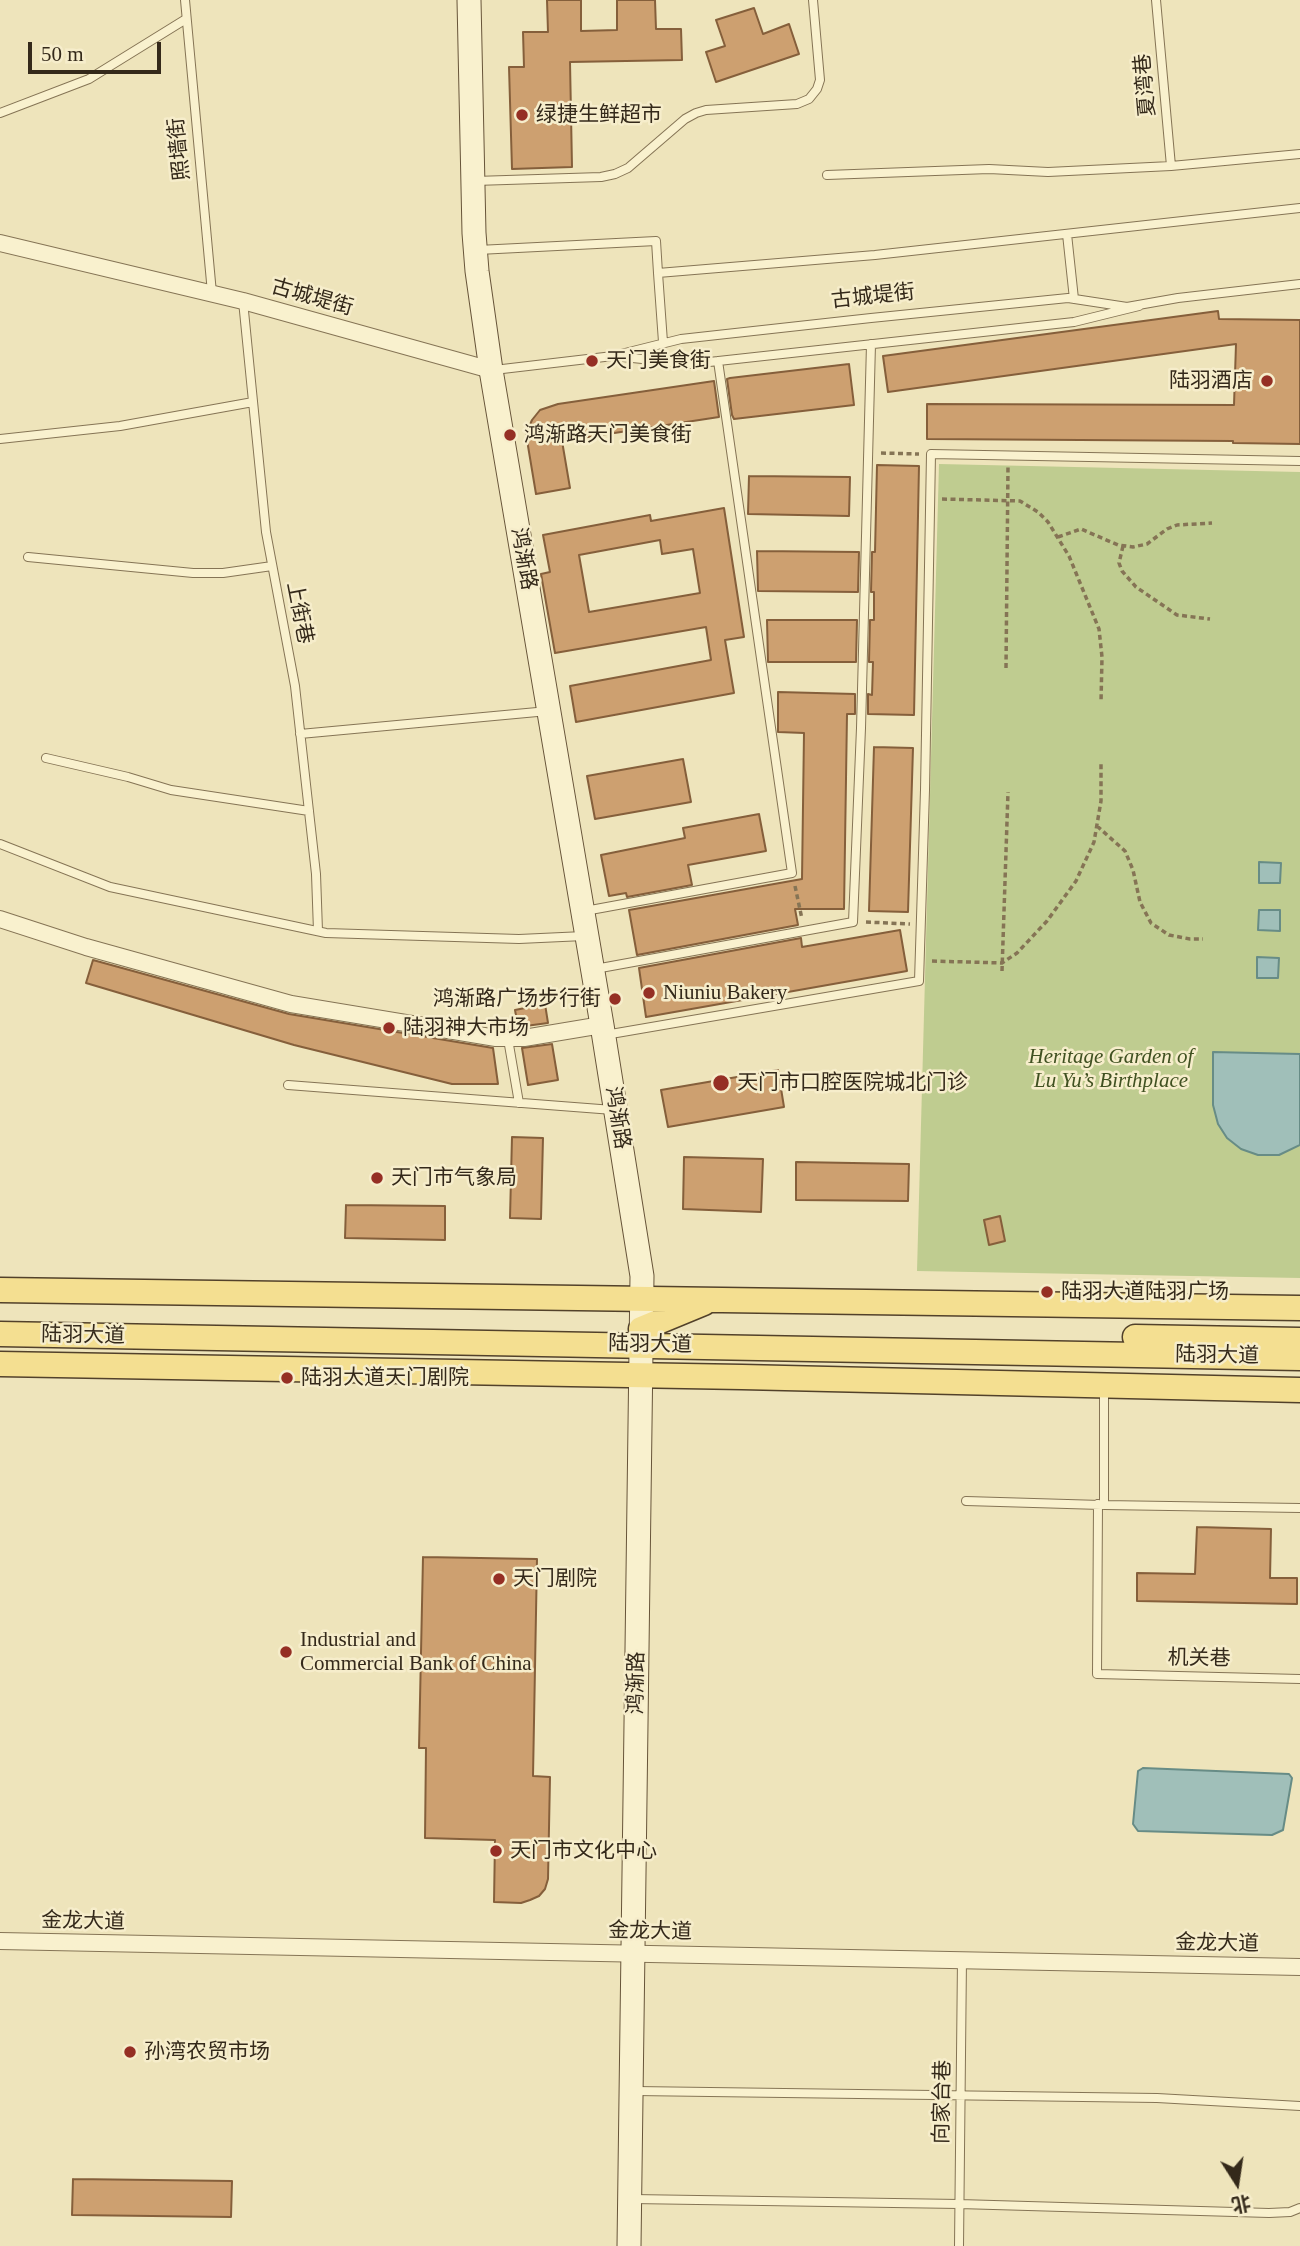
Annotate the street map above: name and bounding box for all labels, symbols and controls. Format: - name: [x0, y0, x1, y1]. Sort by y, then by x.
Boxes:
- scale bar: [32, 28, 164, 72]
- text: 50 m: [41, 42, 84, 66]
- street label: 夏湾巷: [1131, 53, 1161, 117]
- place label: 绿捷生鲜超市: [536, 102, 662, 128]
- marker: 绿捷生鲜超市: [514, 107, 530, 123]
- street label: 照墙街: [164, 116, 196, 182]
- street label: 古城堤街: [268, 274, 356, 322]
- street label: 古城堤街: [830, 280, 916, 314]
- place label: 天门美食街: [606, 348, 711, 374]
- marker: 天门美食街: [584, 353, 600, 369]
- place label: 陆羽酒店: [1169, 368, 1253, 394]
- marker: 陆羽酒店: [1259, 373, 1275, 389]
- place label: 鸿渐路天门美食街: [524, 422, 692, 448]
- marker: 鸿渐路天门美食街: [502, 427, 518, 443]
- street label: 鸿渐路: [505, 526, 541, 592]
- street label: 上街巷: [281, 580, 317, 646]
- place label: Niuniu Bakery: [663, 980, 787, 1006]
- marker: Niuniu Bakery: [641, 985, 657, 1001]
- place label: 鸿渐路广场步行街: [433, 986, 601, 1012]
- marker: 鸿渐路广场步行街: [607, 991, 623, 1007]
- place label: 陆羽神大市场: [403, 1015, 529, 1041]
- marker: 陆羽神大市场: [381, 1020, 397, 1036]
- park label: Heritage Garden of Lu Yu’s Birthplace: [1029, 1044, 1193, 1094]
- place label: 天门市口腔医院城北门诊: [737, 1070, 968, 1096]
- marker: 天门市口腔医院城北门诊: [711, 1073, 731, 1093]
- street label: 鸿渐路: [600, 1085, 634, 1151]
- place label: 天门市气象局: [391, 1165, 517, 1191]
- marker: 天门市气象局: [369, 1170, 385, 1186]
- place label: 陆羽大道陆羽广场: [1061, 1279, 1229, 1305]
- marker: 陆羽大道陆羽广场: [1039, 1284, 1055, 1300]
- street label: 陆羽大道: [41, 1323, 125, 1349]
- street label: 陆羽大道: [608, 1332, 692, 1358]
- street label: 陆羽大道: [1175, 1343, 1259, 1369]
- place label: 陆羽大道天门剧院: [301, 1365, 469, 1391]
- marker: 陆羽大道天门剧院: [279, 1370, 295, 1386]
- place label: 天门剧院: [513, 1566, 597, 1592]
- marker: 天门剧院: [491, 1571, 507, 1587]
- place label: Industrial and Commercial Bank of China: [300, 1627, 532, 1677]
- marker: Industrial and Commercial Bank of China: [278, 1644, 294, 1660]
- street label: 机关巷: [1167, 1646, 1231, 1672]
- street label: 鸿渐路: [624, 1651, 650, 1715]
- place label: 天门市文化中心: [510, 1838, 657, 1864]
- marker: 天门市文化中心: [488, 1843, 504, 1859]
- street label: 金龙大道: [41, 1909, 125, 1935]
- street label: 金龙大道: [608, 1919, 692, 1945]
- street label: 金龙大道: [1175, 1931, 1259, 1957]
- place label: 孙湾农贸市场: [144, 2039, 270, 2065]
- marker: 孙湾农贸市场: [122, 2044, 138, 2060]
- street label: 向家台巷: [930, 2060, 956, 2144]
- north arrow: [1202, 2148, 1272, 2218]
- text: 北: [1230, 2192, 1253, 2216]

